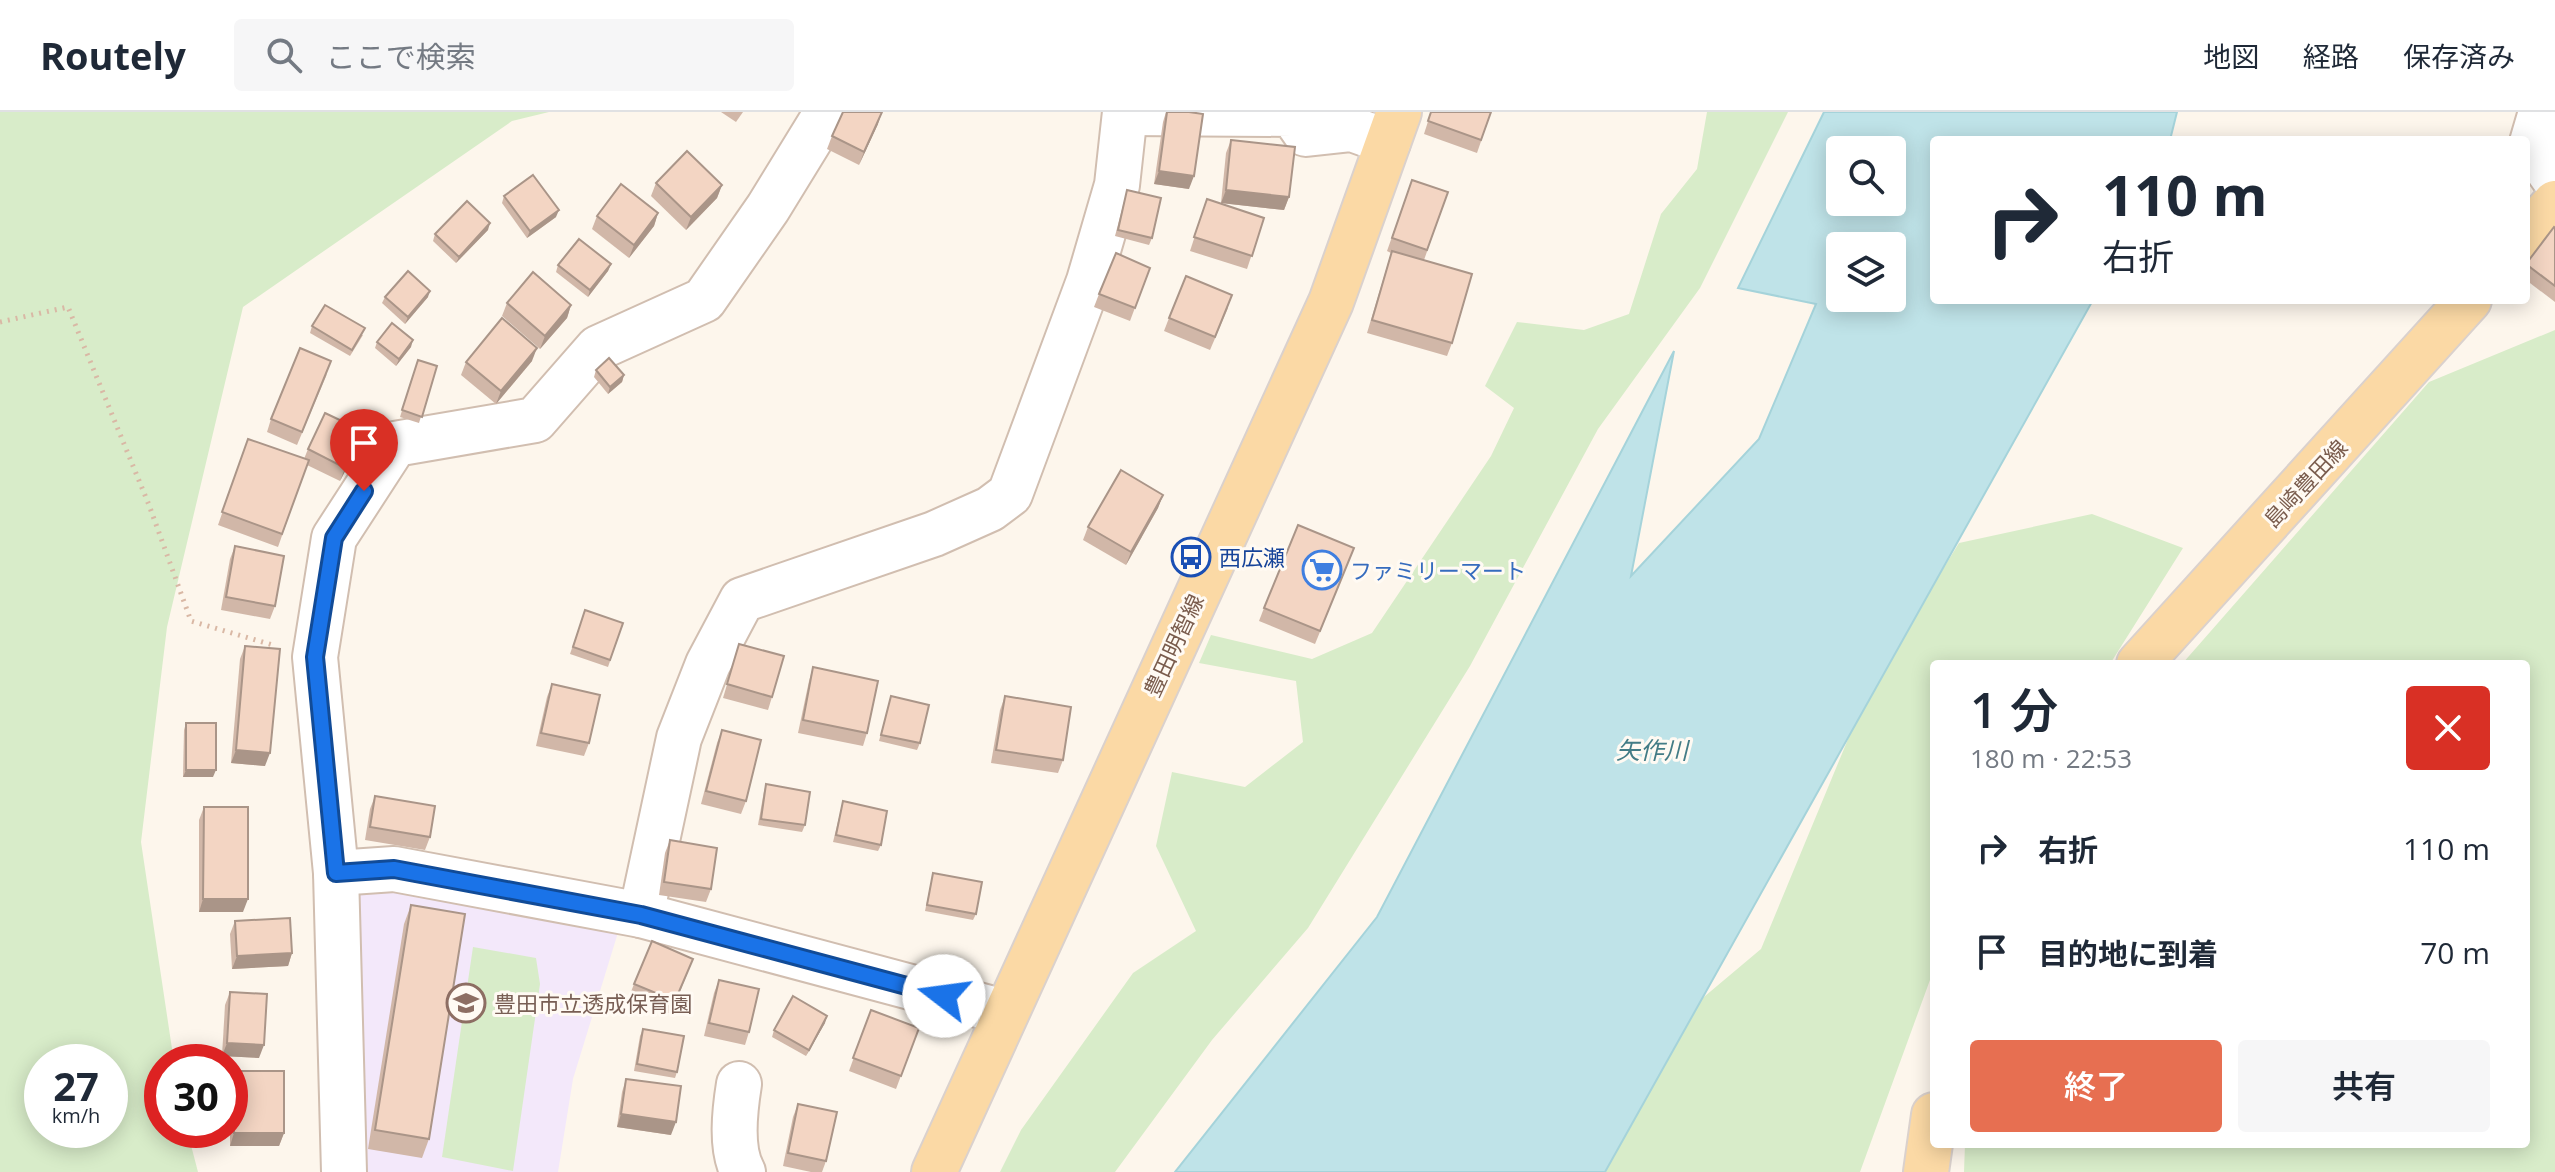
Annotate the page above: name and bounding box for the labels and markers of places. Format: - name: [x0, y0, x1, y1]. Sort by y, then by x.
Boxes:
- pin: [330, 409, 398, 491]
- bus stop icon: 西広瀬: [1170, 536, 1212, 578]
- place label: 西広瀬: [1219, 542, 1285, 572]
- supermarket icon: ファミリーマート: [1301, 549, 1343, 591]
- place label: ファミリーマート: [1350, 555, 1526, 585]
- school or university icon: 豊田市立透成保育園: [445, 982, 487, 1024]
- place label: 豊田市立透成保育園: [494, 988, 692, 1018]

